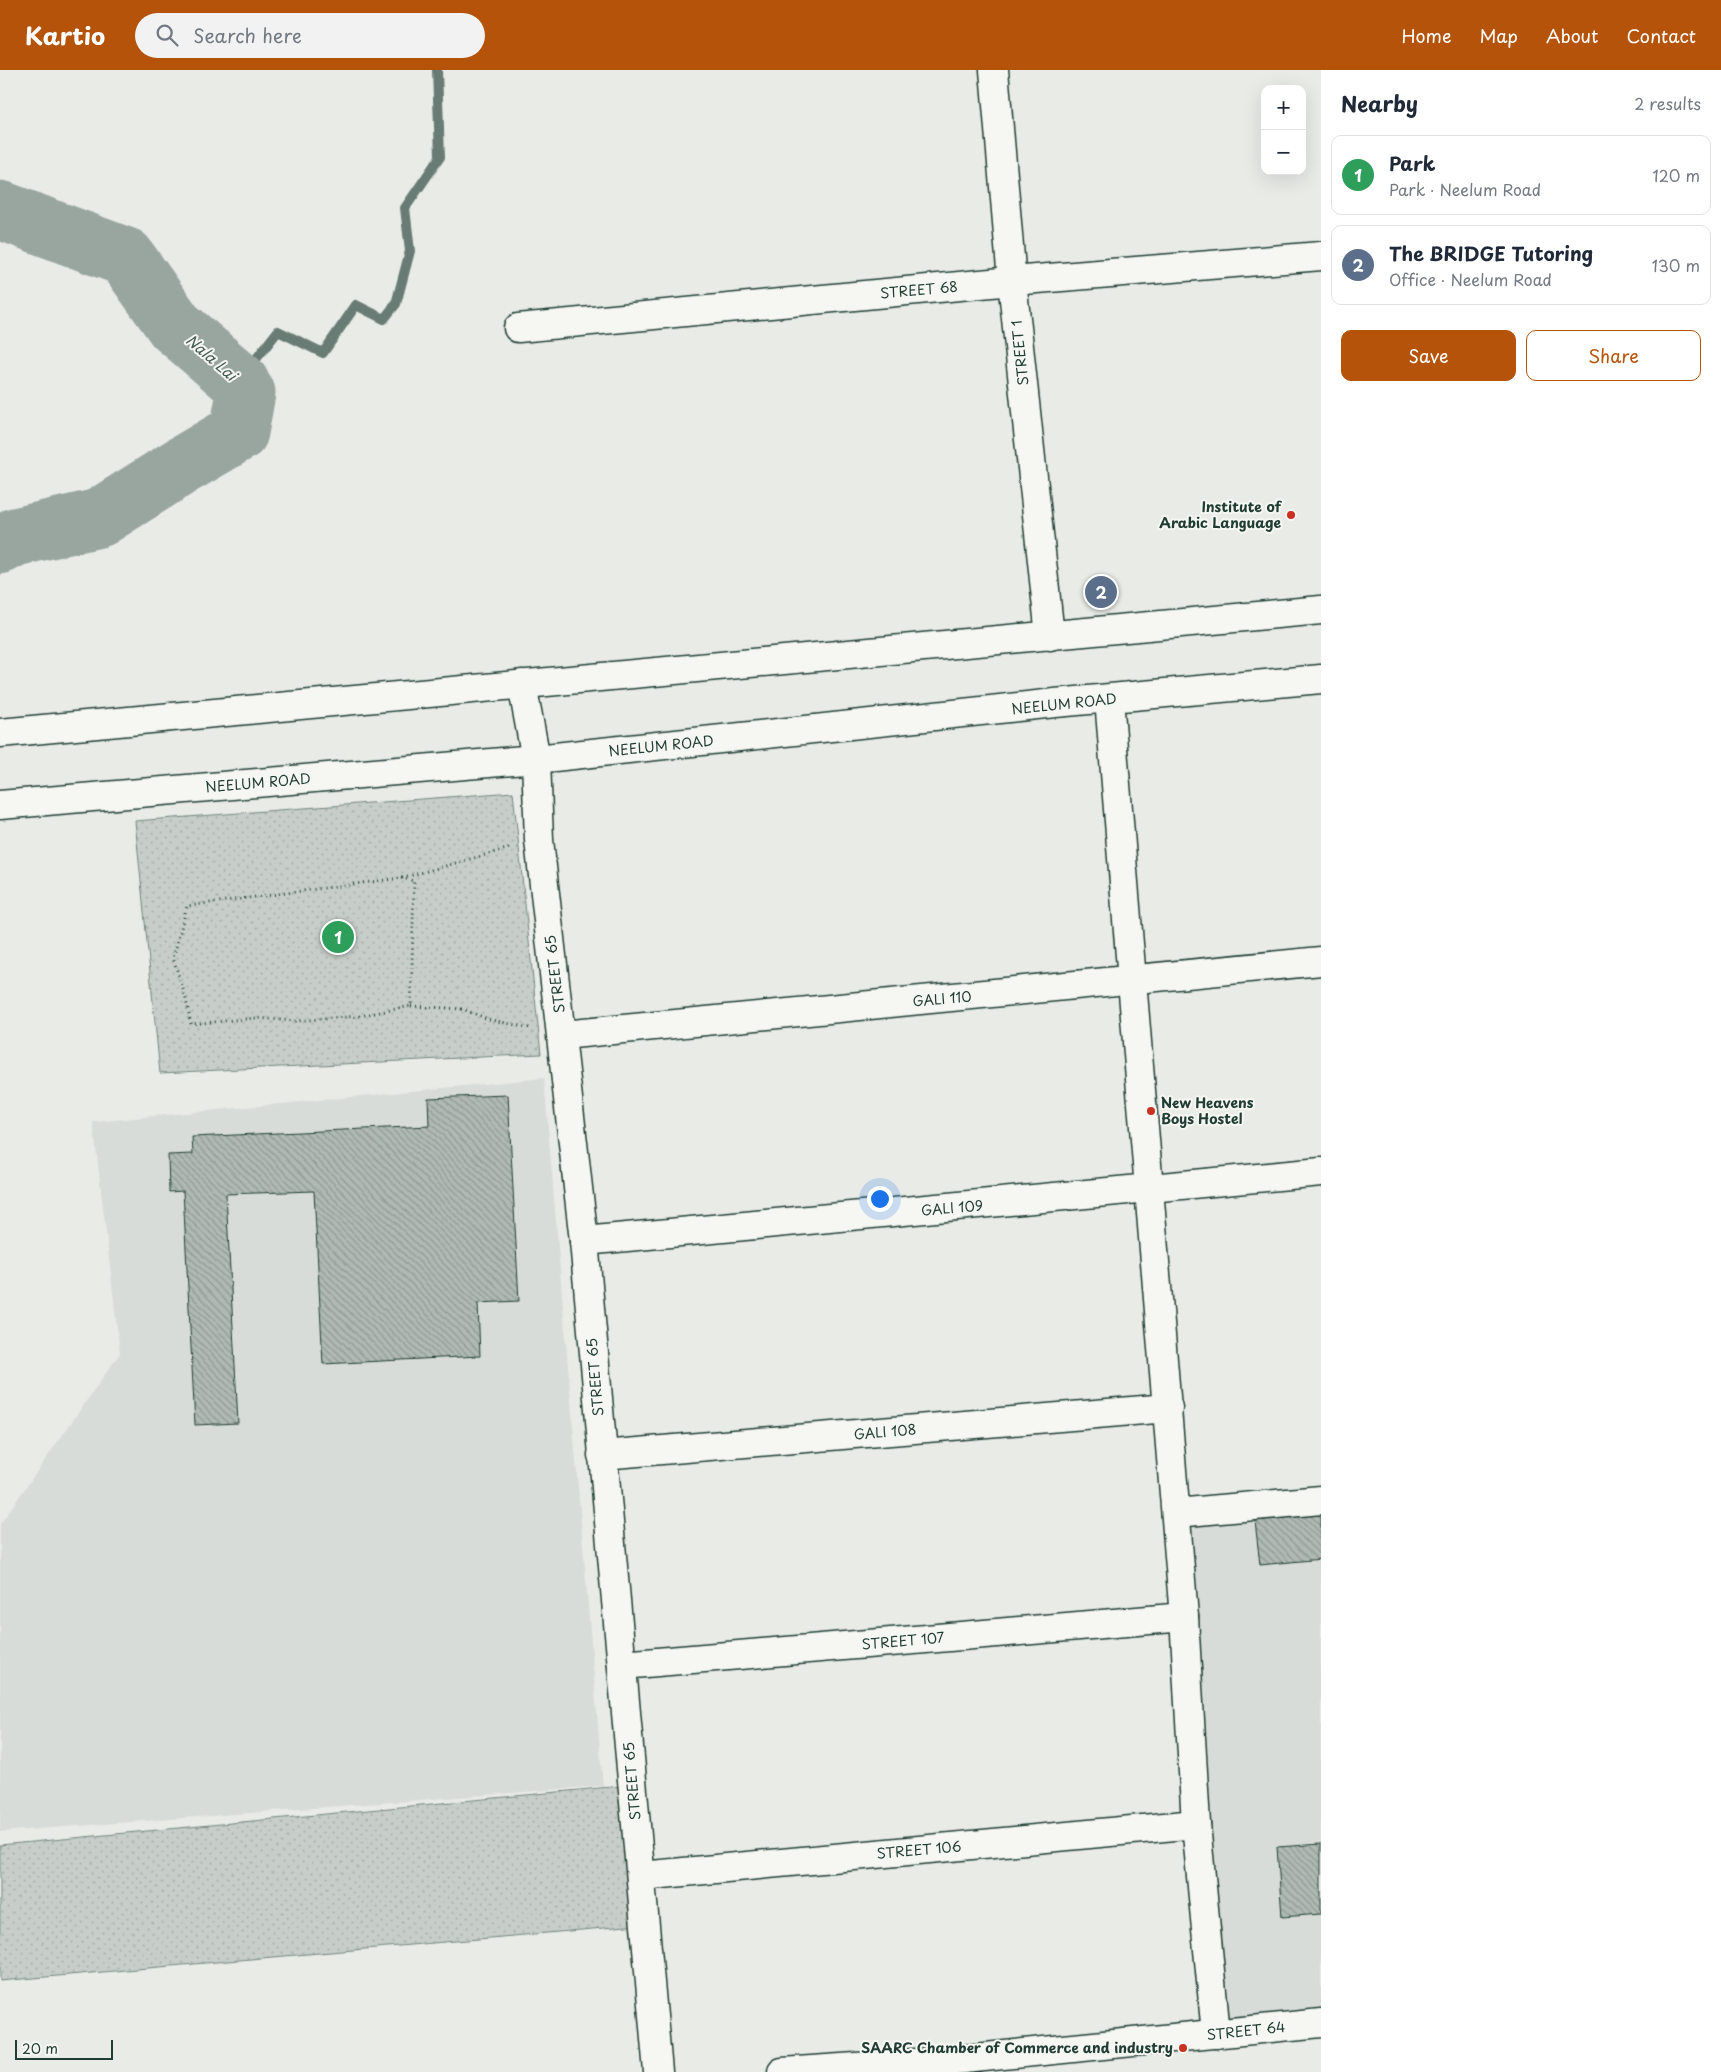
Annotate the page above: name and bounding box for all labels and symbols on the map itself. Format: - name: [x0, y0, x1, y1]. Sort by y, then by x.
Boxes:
- street label: STREET 68: [879, 276, 959, 303]
- street label: STREET 1: [1006, 319, 1033, 387]
- water label: Nala Lai: [181, 328, 245, 387]
- place label: Institute of Arabic Language: [1159, 496, 1282, 533]
- marker: Institute of Arabic Language: [1285, 509, 1297, 521]
- pin: 2: [1085, 573, 1117, 611]
- street label: NEELUM ROAD: [1010, 688, 1118, 719]
- street label: NEELUM ROAD: [607, 730, 715, 761]
- street label: NEELUM ROAD: [204, 767, 312, 798]
- pin: 1: [322, 918, 354, 956]
- street label: STREET 65: [539, 934, 570, 1014]
- street label: GALI 110: [912, 985, 972, 1012]
- place label: New Heavens Boys Hostel: [1161, 1092, 1254, 1129]
- marker: New Heavens Boys Hostel: [1145, 1105, 1157, 1117]
- your location: [867, 1186, 893, 1212]
- street label: GALI 109: [920, 1194, 984, 1221]
- street label: STREET 65: [581, 1337, 608, 1417]
- street label: GALI 108: [853, 1418, 917, 1445]
- street label: STREET 107: [861, 1626, 945, 1655]
- street label: STREET 65: [618, 1741, 645, 1821]
- street label: STREET 106: [876, 1835, 962, 1864]
- street label: STREET 64: [1206, 2016, 1286, 2045]
- scale bar: [15, 2037, 112, 2060]
- place label: SAARC Chamber of Commerce and industry: [861, 2037, 1173, 2058]
- marker: SAARC Chamber of Commerce and industry: [1177, 2042, 1189, 2054]

